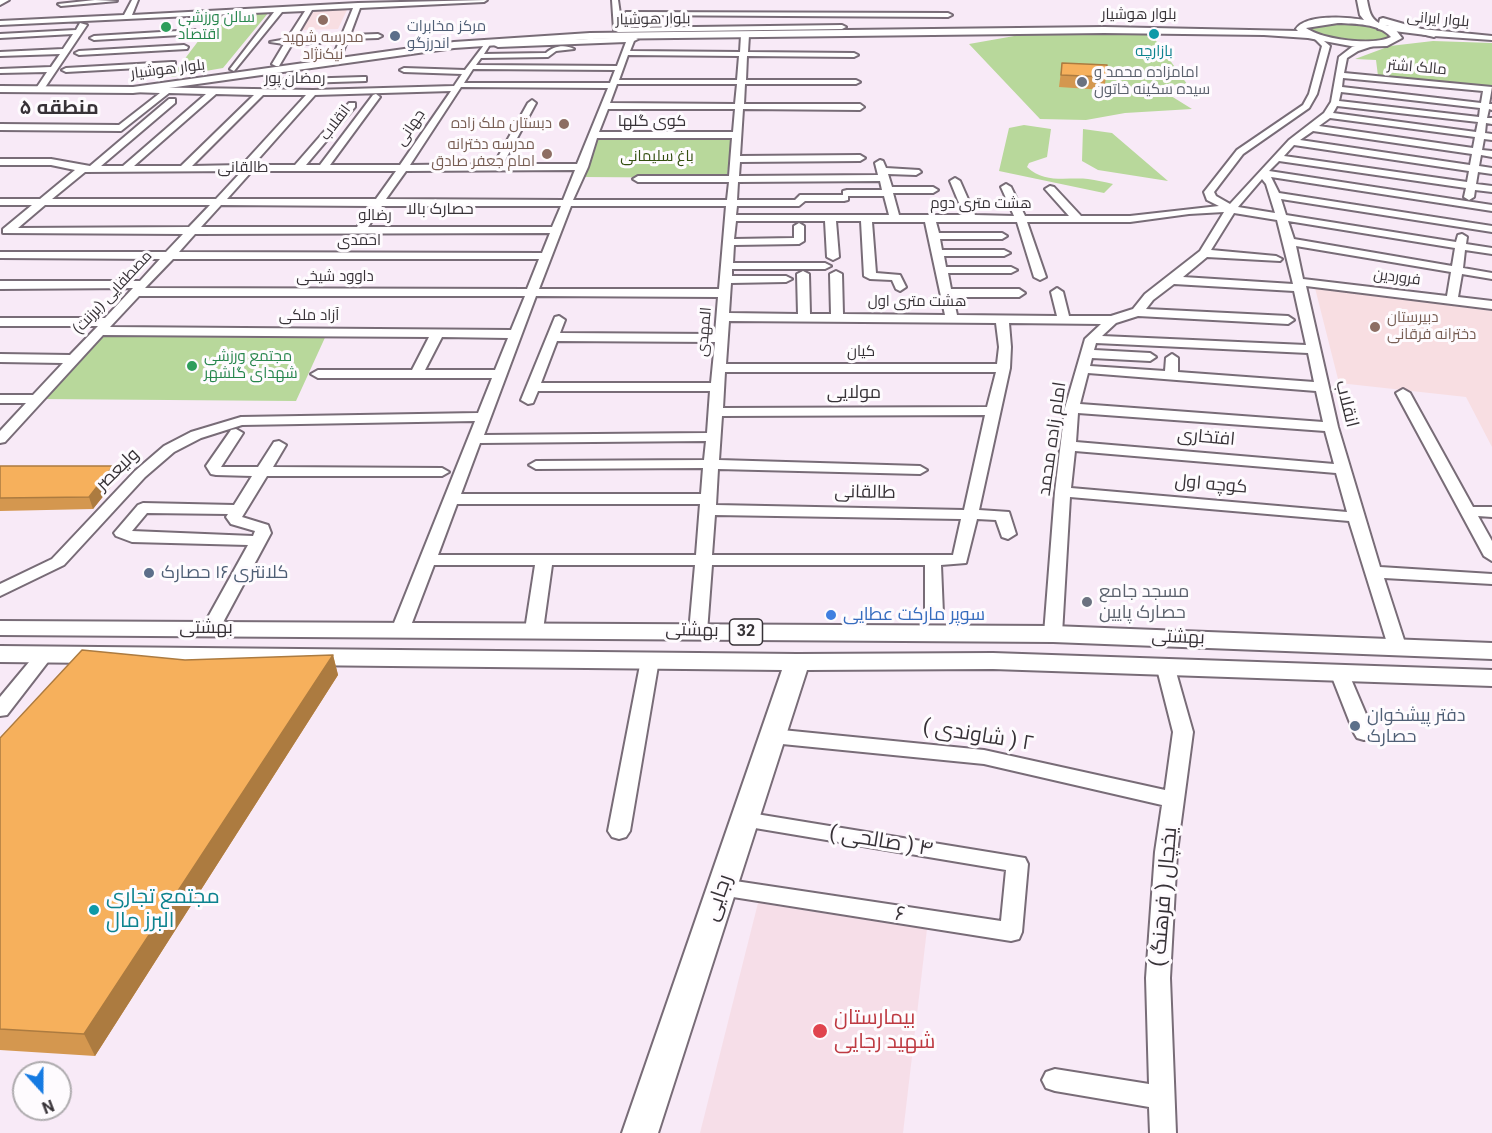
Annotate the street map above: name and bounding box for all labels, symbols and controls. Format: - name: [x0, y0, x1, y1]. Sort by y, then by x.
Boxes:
- street label: بلوار هوشیار: [1102, 6, 1176, 24]
- street label: بلوار ایرانی: [1406, 8, 1470, 32]
- place label: سالن ورزشی اقتصاد: [178, 9, 255, 44]
- street label: بلوار هوشیار: [615, 10, 691, 30]
- marker: مدرسه شهید نیک‌نژاد: [316, 13, 330, 27]
- place label: مرکز مخابرات اندرزگو: [407, 18, 486, 53]
- marker: سالن ورزشی اقتصاد: [159, 20, 173, 34]
- marker: بازارچه: [1147, 27, 1161, 41]
- place label: مدرسه شهید نیک‌نژاد: [282, 29, 364, 64]
- marker: مرکز مخابرات اندرزگو: [388, 29, 402, 43]
- place label: بازارچه: [1135, 43, 1173, 61]
- street label: مالک اشتر: [1387, 56, 1447, 80]
- street label: بلوار هوشیار: [130, 57, 206, 83]
- place label: امامزاده محمد و سیده سکینه خاتون: [1094, 64, 1210, 99]
- street label: رمضان پور: [264, 70, 326, 88]
- marker: امامزاده محمد و سیده سکینه خاتون: [1075, 75, 1089, 89]
- district label: منطقه ۵: [19, 97, 99, 121]
- street label: انقلاب: [317, 102, 355, 144]
- street label: جهانی: [392, 106, 430, 150]
- district label: کوی گلها: [618, 112, 686, 132]
- place label: دبستان ملک زاده: [451, 115, 552, 133]
- marker: دبستان ملک زاده: [557, 117, 571, 131]
- place label: مدرسه دخترانه امام جعفر صادق: [431, 136, 535, 171]
- marker: مدرسه دخترانه امام جعفر صادق: [540, 147, 554, 161]
- park label: باغ سلیمانی: [620, 148, 694, 166]
- street label: طالقانی: [218, 159, 268, 177]
- street label: هشت متری دوم: [930, 195, 1032, 213]
- district label: حصارک بالا: [406, 200, 474, 220]
- street label: رضالو: [358, 207, 392, 225]
- street label: احمدی: [337, 232, 381, 250]
- street label: مصطفایی (برزنت): [70, 247, 156, 339]
- street label: فروردین: [1372, 266, 1422, 290]
- street label: داوود شیخی: [296, 268, 374, 286]
- street label: هشت متری اول: [868, 293, 966, 311]
- street label: المهدی: [694, 306, 716, 358]
- street label: آزاد ملکی: [279, 307, 339, 325]
- place label: دبیرستان دخترانه فرقانی: [1387, 309, 1476, 344]
- marker: دبیرستان دخترانه فرقانی: [1368, 320, 1382, 334]
- street label: کیان: [847, 343, 875, 361]
- place label: مجتمع ورزشی شهدای گلشهر: [204, 348, 298, 383]
- marker: مجتمع ورزشی شهدای گلشهر: [185, 359, 199, 373]
- street label: انقلاب: [1330, 378, 1362, 430]
- street label: امام زاده محمد: [1034, 381, 1072, 497]
- street label: مولایی: [827, 382, 881, 404]
- street label: افتخاری: [1176, 425, 1236, 451]
- street label: ولیعصر: [92, 444, 144, 496]
- street label: کوچه اول: [1174, 471, 1248, 499]
- street label: طالقانی: [834, 482, 896, 504]
- place label: کلانتری ۱۶ حصارک: [161, 562, 289, 584]
- marker: کلانتری ۱۶ حصارک: [142, 566, 156, 580]
- place label: مسجد جامع حصارک پایین: [1099, 581, 1189, 624]
- marker: مسجد جامع حصارک پایین: [1080, 595, 1094, 609]
- place label: سوپر مارکت عطایی: [843, 604, 985, 626]
- marker: سوپر مارکت عطایی: [824, 608, 838, 622]
- street label: بهشتی: [179, 617, 233, 639]
- road number: 32: [730, 619, 762, 645]
- street label: بهشتی: [665, 620, 719, 642]
- street label: بهشتی: [1151, 626, 1205, 650]
- place label: دفتر پیشخوان حصارک: [1367, 705, 1465, 748]
- street label: ( شاوندی ) ۲: [921, 715, 1035, 757]
- marker: دفتر پیشخوان حصارک: [1348, 719, 1362, 733]
- street label: ( صالحی ) ۴: [827, 821, 935, 863]
- street label: یخچال ( فرهنگ ): [1146, 826, 1184, 968]
- street label: رجایی: [699, 871, 739, 925]
- place label: مجتمع تجاری البرز مال: [106, 885, 220, 935]
- street label: ۶: [893, 902, 907, 928]
- marker: مجتمع تجاری البرز مال: [87, 903, 101, 917]
- place label: بیمارستان شهید رجایی: [834, 1006, 935, 1056]
- marker: بیمارستان شهید رجایی: [811, 1022, 829, 1040]
- north arrow: [12, 1061, 72, 1121]
- text: N: [39, 1096, 57, 1117]

